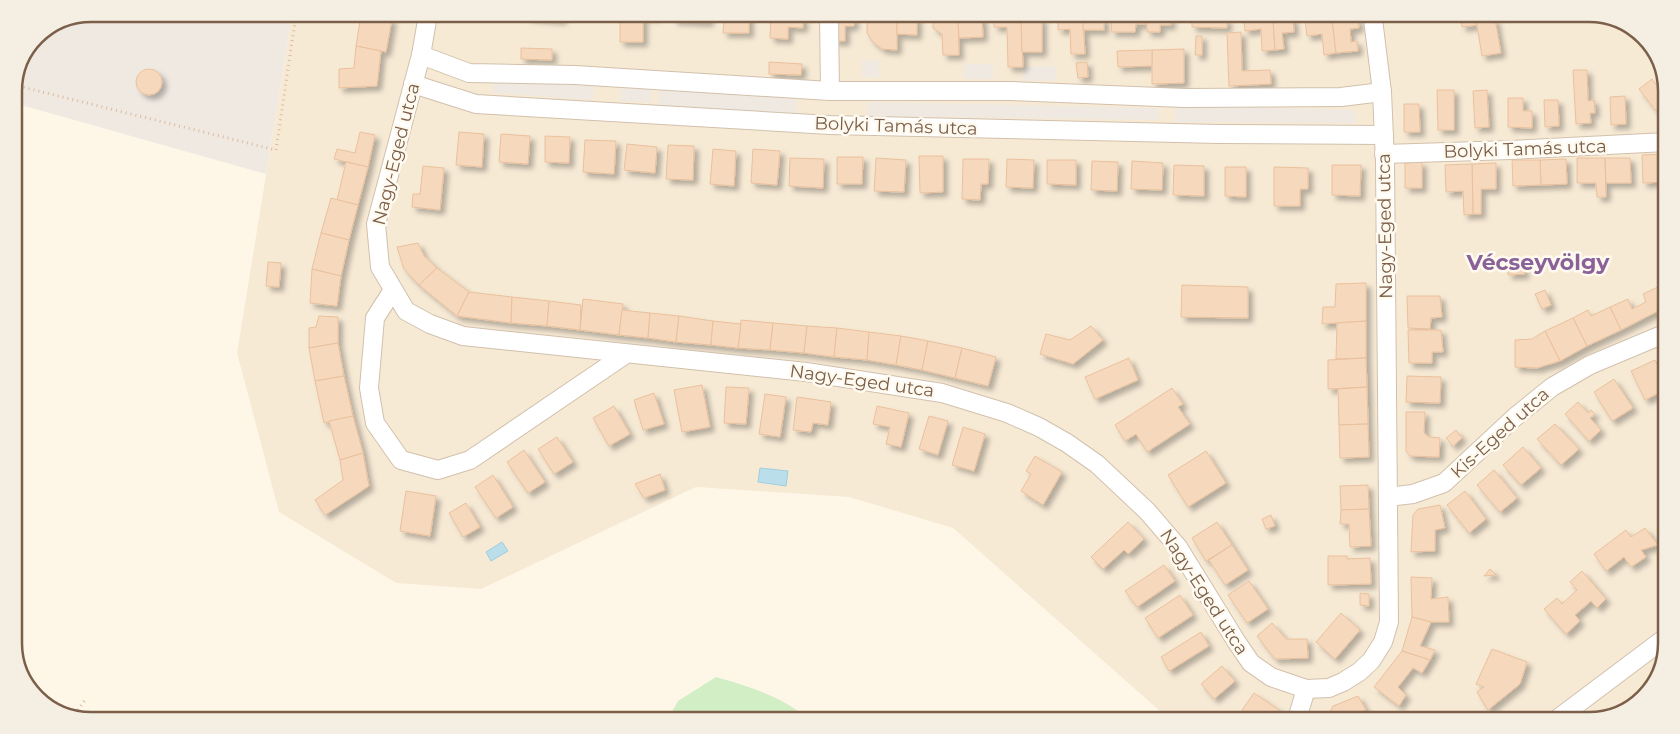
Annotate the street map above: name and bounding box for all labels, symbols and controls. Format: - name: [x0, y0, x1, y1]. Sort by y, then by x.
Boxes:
- street label: Nagy-Eged utca: [368, 81, 424, 227]
- street label: Bolyki Tamás utca: [814, 112, 978, 140]
- street label: Bolyki Tamás utca: [1443, 135, 1607, 163]
- street label: Nagy-Eged utca: [1373, 153, 1397, 299]
- district label: Vécseyvölgy: [1466, 249, 1610, 276]
- street label: Nagy-Eged utca: [788, 360, 936, 402]
- street label: Kis-Eged utca: [1446, 383, 1554, 483]
- street label: Nagy-Eged utca: [1155, 525, 1253, 659]

